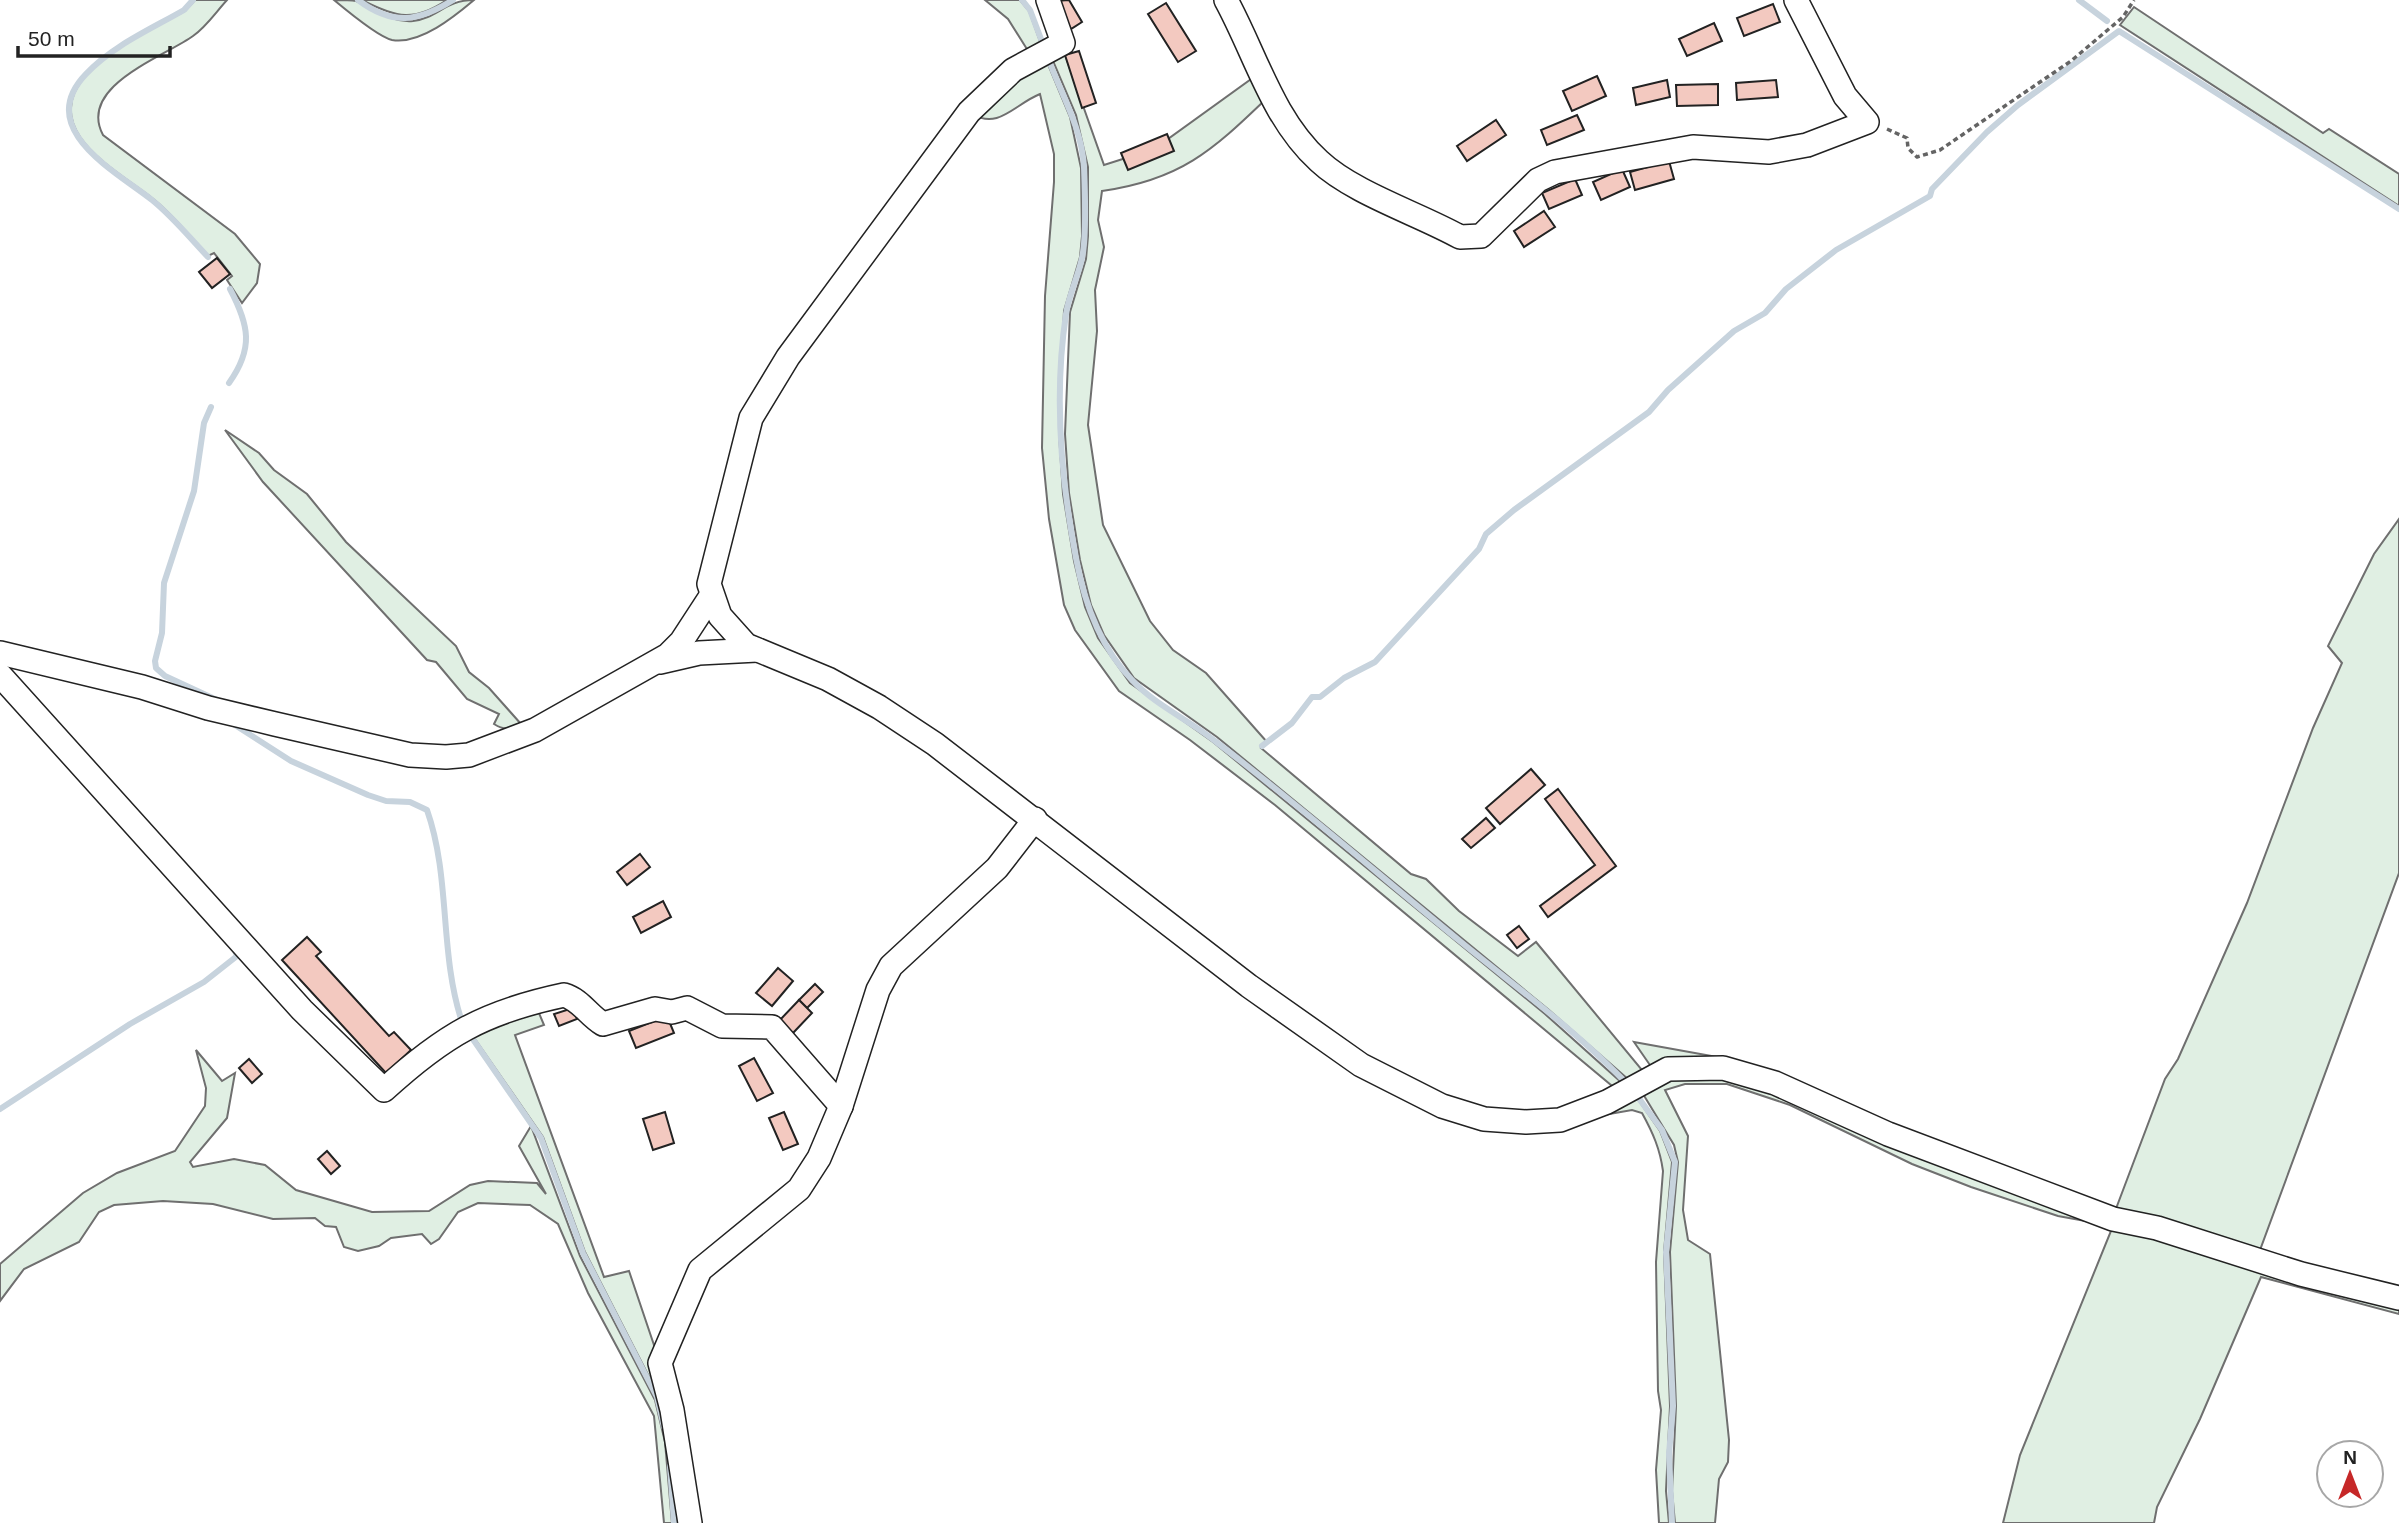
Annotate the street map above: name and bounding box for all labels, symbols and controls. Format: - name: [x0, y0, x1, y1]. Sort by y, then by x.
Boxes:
- scale bar: [18, 14, 170, 58]
- text: 50 m: [28, 27, 75, 50]
- north arrow: [2315, 1439, 2385, 1509]
- text: N: [2343, 1447, 2357, 1468]

